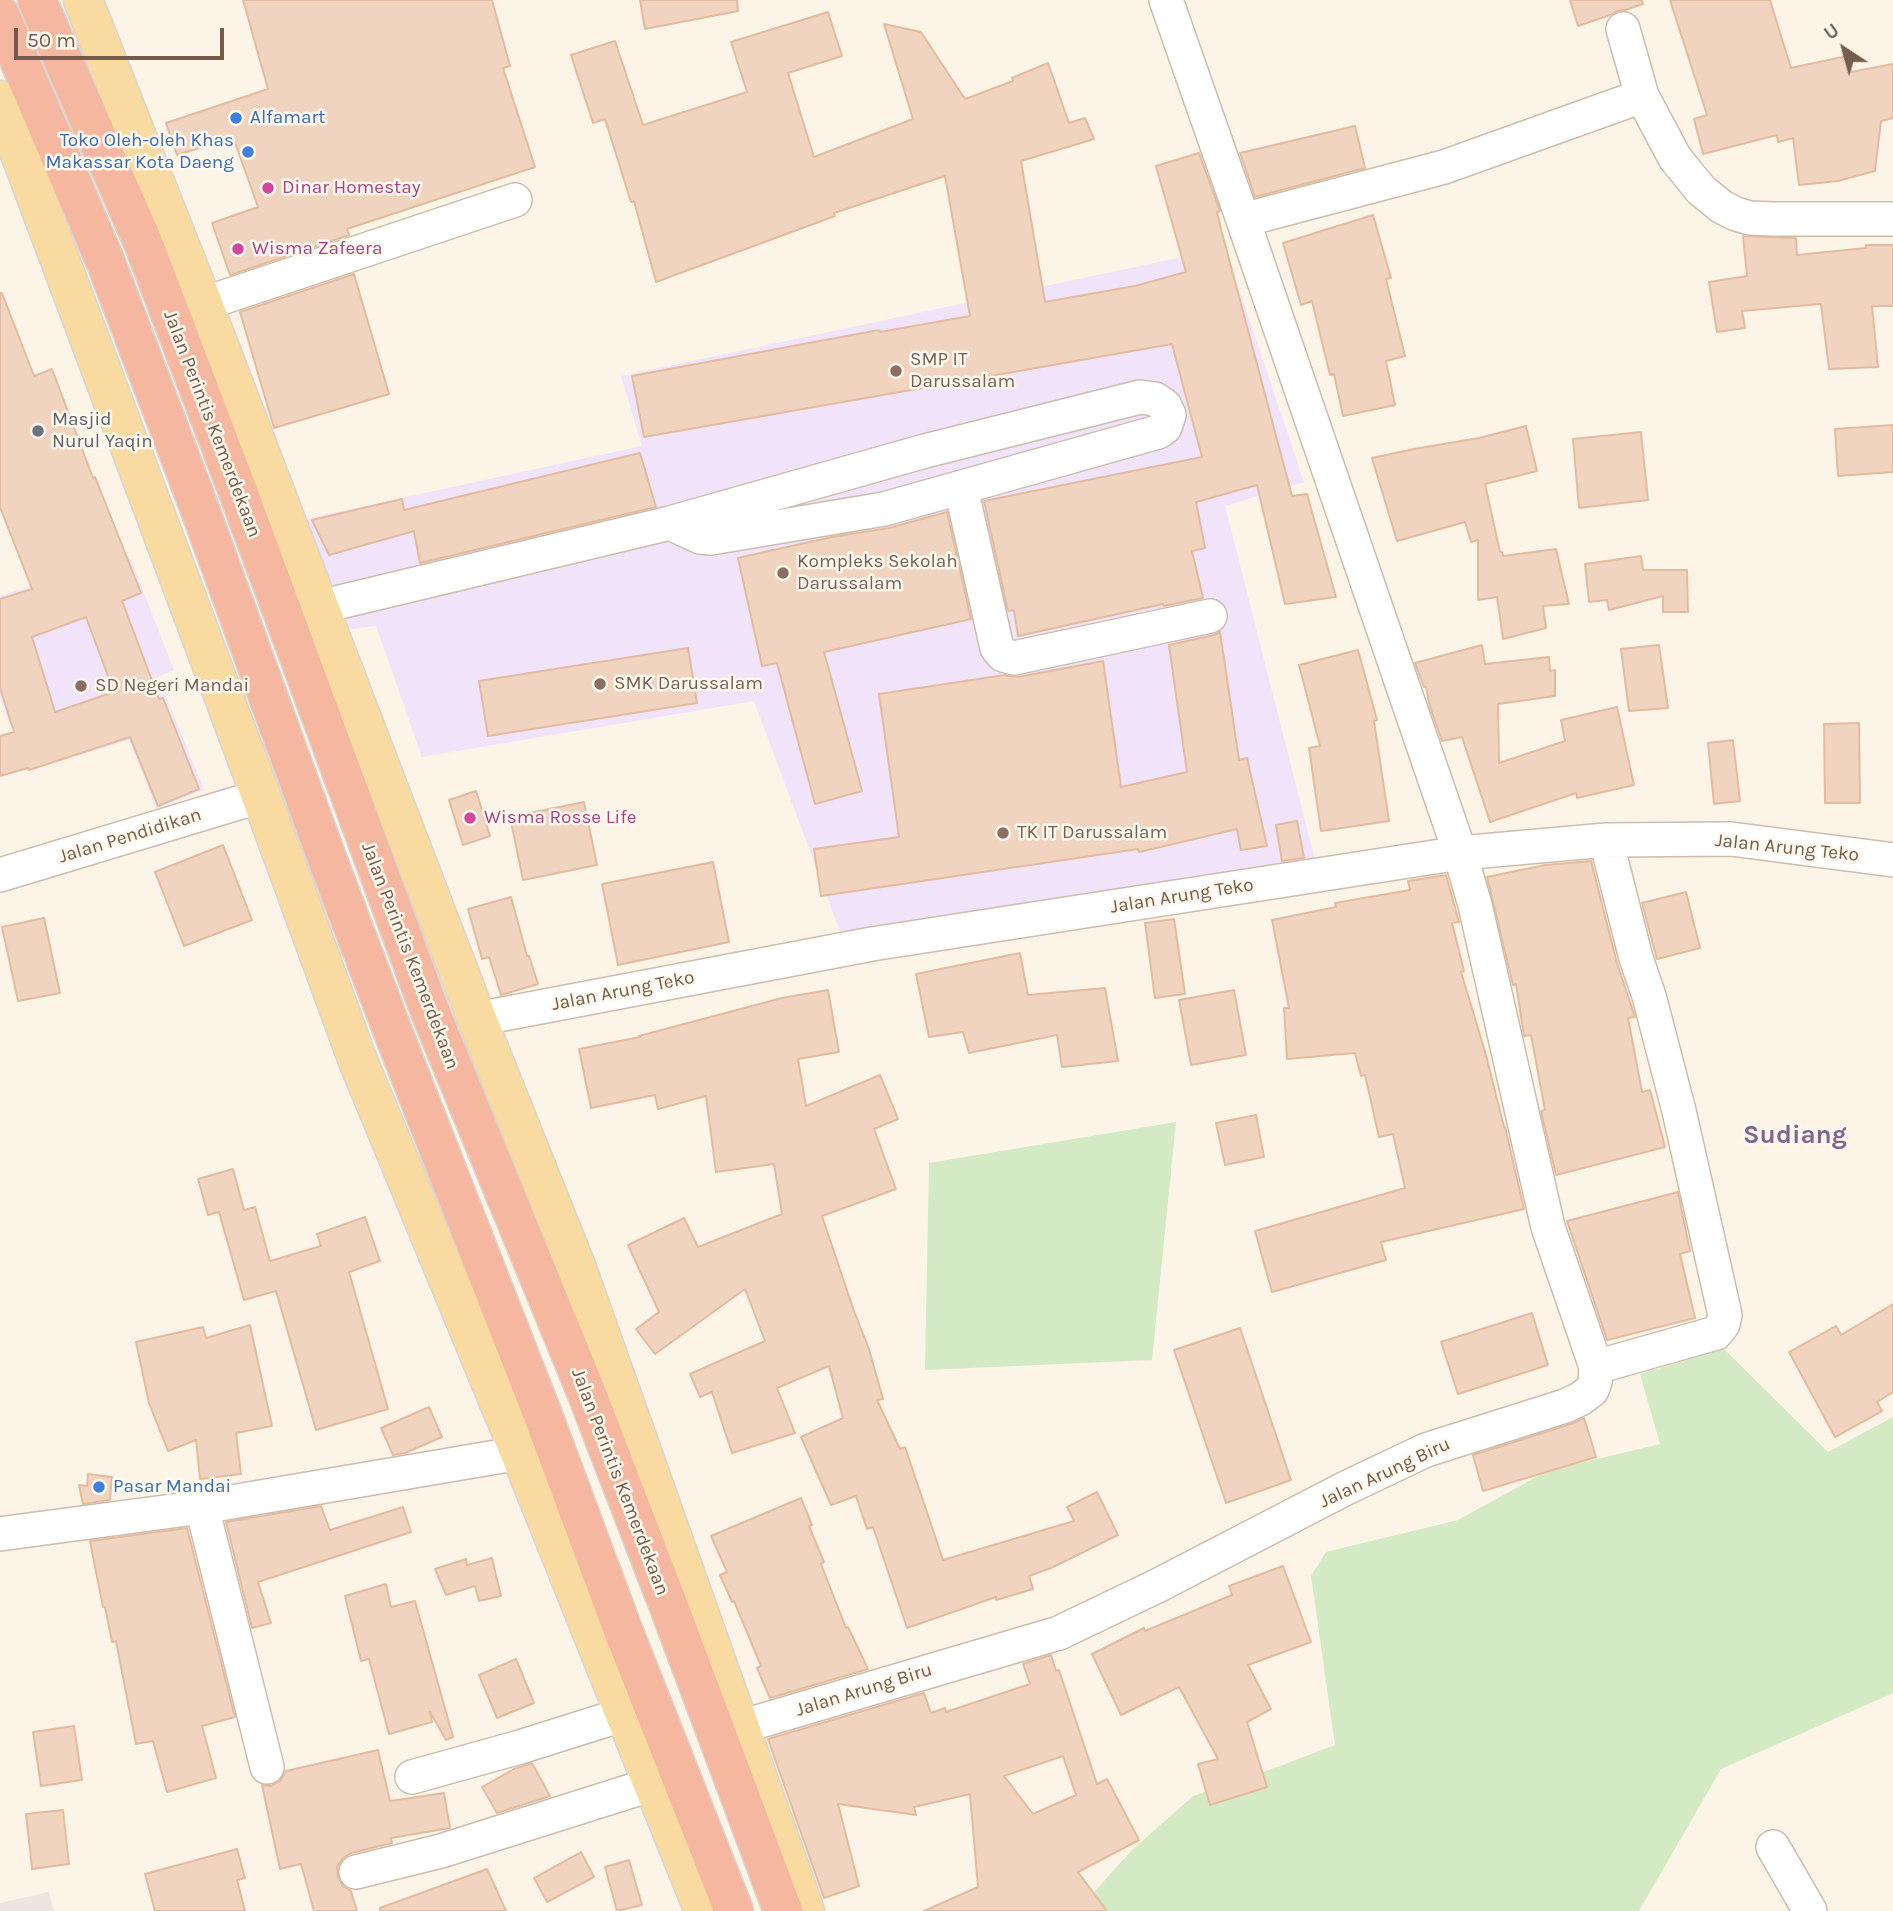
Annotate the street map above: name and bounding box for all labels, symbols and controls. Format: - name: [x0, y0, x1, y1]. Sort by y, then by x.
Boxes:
- scale bar: [18, 14, 228, 58]
- north arrow: [1809, 14, 1879, 84]
- text: U: [1820, 19, 1843, 45]
- text: 50 m: [27, 28, 76, 52]
- place label: Alfamart: [250, 107, 325, 129]
- marker: Alfamart: [228, 110, 244, 126]
- place label: Toko Oleh-oleh Khas Makassar Kota Daeng: [45, 130, 234, 174]
- marker: Toko Oleh-oleh Khas Makassar Kota Daeng: [240, 144, 256, 160]
- place label: Dinar Homestay: [282, 177, 421, 199]
- marker: Dinar Homestay: [260, 180, 276, 196]
- place label: Wisma Zafeera: [252, 238, 382, 260]
- marker: Wisma Zafeera: [230, 241, 246, 257]
- street label: Jalan Perintis Kemerdekaan: [158, 307, 266, 541]
- place label: SMP IT Darussalam: [910, 349, 1015, 393]
- marker: SMP IT Darussalam: [888, 363, 904, 379]
- place label: Masjid Nurul Yaqin: [52, 409, 153, 453]
- marker: Masjid Nurul Yaqin: [30, 423, 46, 439]
- place label: Kompleks Sekolah Darussalam: [797, 551, 958, 595]
- marker: Kompleks Sekolah Darussalam: [775, 565, 791, 581]
- place label: SMK Darussalam: [614, 673, 763, 695]
- place label: SD Negeri Mandai: [95, 675, 249, 697]
- marker: SMK Darussalam: [592, 676, 608, 692]
- marker: SD Negeri Mandai: [73, 678, 89, 694]
- street label: Jalan Pendidikan: [56, 803, 204, 869]
- place label: Wisma Rosse Life: [484, 807, 636, 829]
- marker: Wisma Rosse Life: [462, 810, 478, 826]
- place label: TK IT Darussalam: [1017, 822, 1167, 844]
- marker: TK IT Darussalam: [995, 825, 1011, 841]
- street label: Jalan Arung Teko: [1714, 829, 1860, 867]
- street label: Jalan Perintis Kemerdekaan: [356, 839, 464, 1073]
- street label: Jalan Arung Teko: [1109, 873, 1255, 919]
- street label: Jalan Arung Teko: [550, 966, 696, 1016]
- district label: Sudiang: [1743, 1120, 1847, 1152]
- street label: Jalan Perintis Kemerdekaan: [566, 1365, 674, 1599]
- street label: Jalan Arung Biru: [1316, 1433, 1454, 1513]
- place label: Pasar Mandai: [113, 1476, 231, 1498]
- marker: Pasar Mandai: [91, 1479, 107, 1495]
- street label: Jalan Arung Biru: [793, 1658, 935, 1722]

